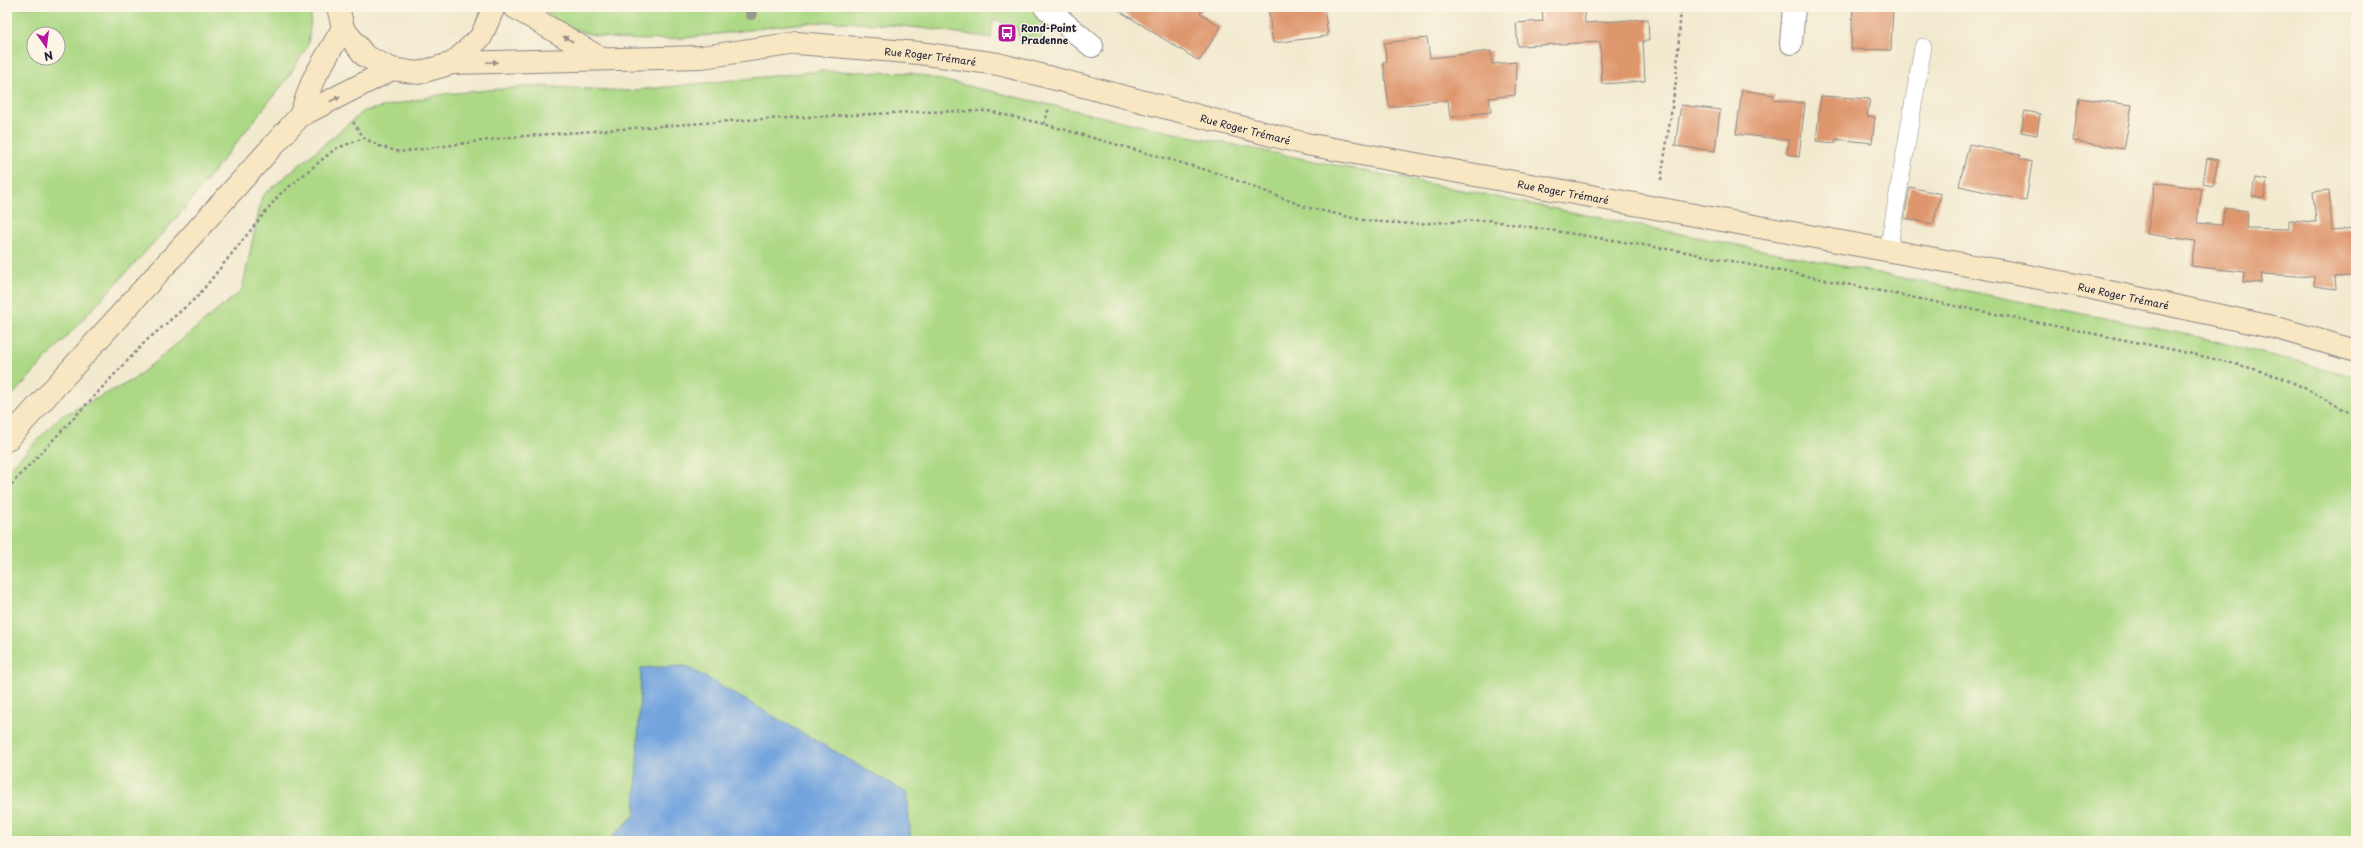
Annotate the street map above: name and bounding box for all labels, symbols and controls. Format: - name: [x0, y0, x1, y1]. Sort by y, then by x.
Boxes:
- place label: Rond-Point Pradenne: [1021, 20, 1077, 47]
- bus stop icon: Rond-Point Pradenne: [996, 22, 1018, 44]
- north arrow: [26, 26, 66, 66]
- one-way arrow: [562, 35, 574, 42]
- street label: Rue Roger Trémaré: [884, 43, 977, 68]
- text: N: [42, 47, 55, 66]
- one-way arrow: [486, 59, 499, 65]
- one-way arrow: [329, 96, 341, 102]
- street label: Rue Roger Trémaré: [1199, 109, 1292, 147]
- street label: Rue Roger Trémaré: [1516, 175, 1610, 207]
- street label: Rue Roger Trémaré: [2077, 278, 2171, 312]

